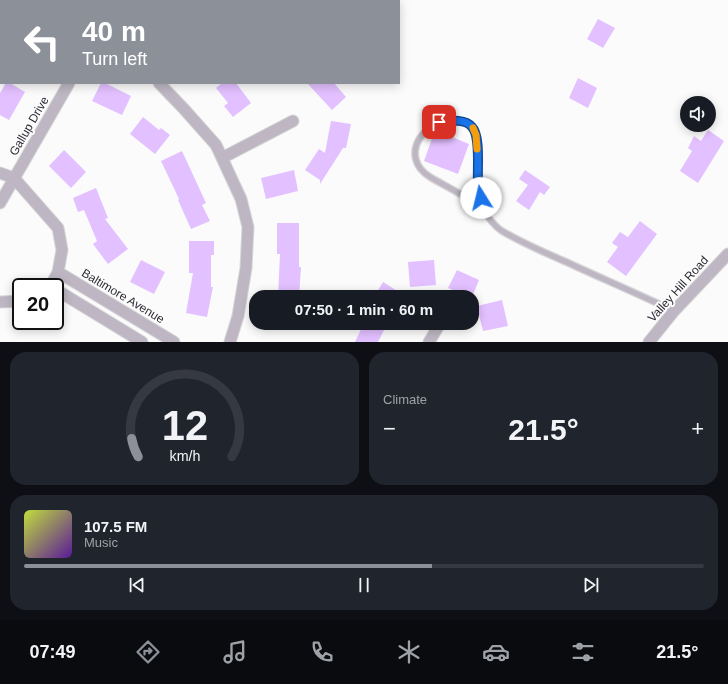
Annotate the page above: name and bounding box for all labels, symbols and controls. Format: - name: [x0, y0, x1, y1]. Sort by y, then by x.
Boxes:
- icon: left: [16, 16, 68, 68]
- text: 40 m: [82, 16, 146, 47]
- text: Turn left: [82, 49, 147, 69]
- street label: Gallup Drive: [6, 94, 52, 158]
- map controls: [680, 96, 716, 132]
- button: sound: [680, 96, 716, 132]
- pin: [422, 105, 456, 139]
- icon: arrive: [428, 111, 450, 133]
- position arrow: [460, 177, 502, 219]
- street label: Valley Hill Road: [645, 253, 711, 325]
- street label: Baltimore Avenue: [79, 266, 167, 326]
- speed limit sign: 20: [12, 278, 64, 330]
- text: 07:50 · 1 min · 60 m: [295, 301, 433, 318]
- text: Climate: [383, 392, 427, 407]
- text: 12: [161, 401, 208, 448]
- text: 21.5°: [508, 413, 579, 446]
- text: −: [383, 416, 396, 441]
- text: +: [691, 416, 704, 441]
- text: km/h: [169, 447, 200, 463]
- text: 107.5 FM: [84, 518, 147, 535]
- text: Music: [84, 535, 118, 550]
- icon: previous: [126, 574, 148, 596]
- icon: pause: [353, 574, 375, 596]
- icon: next: [580, 574, 602, 596]
- icon: directions: [134, 638, 162, 666]
- icon: music: [221, 638, 249, 666]
- icon: phone: [308, 638, 336, 666]
- icon: climate: [395, 638, 423, 666]
- icon: car: [482, 638, 510, 666]
- icon: filters: [569, 638, 597, 666]
- text: 07:49: [29, 642, 76, 662]
- text: 21.5°: [656, 642, 698, 662]

